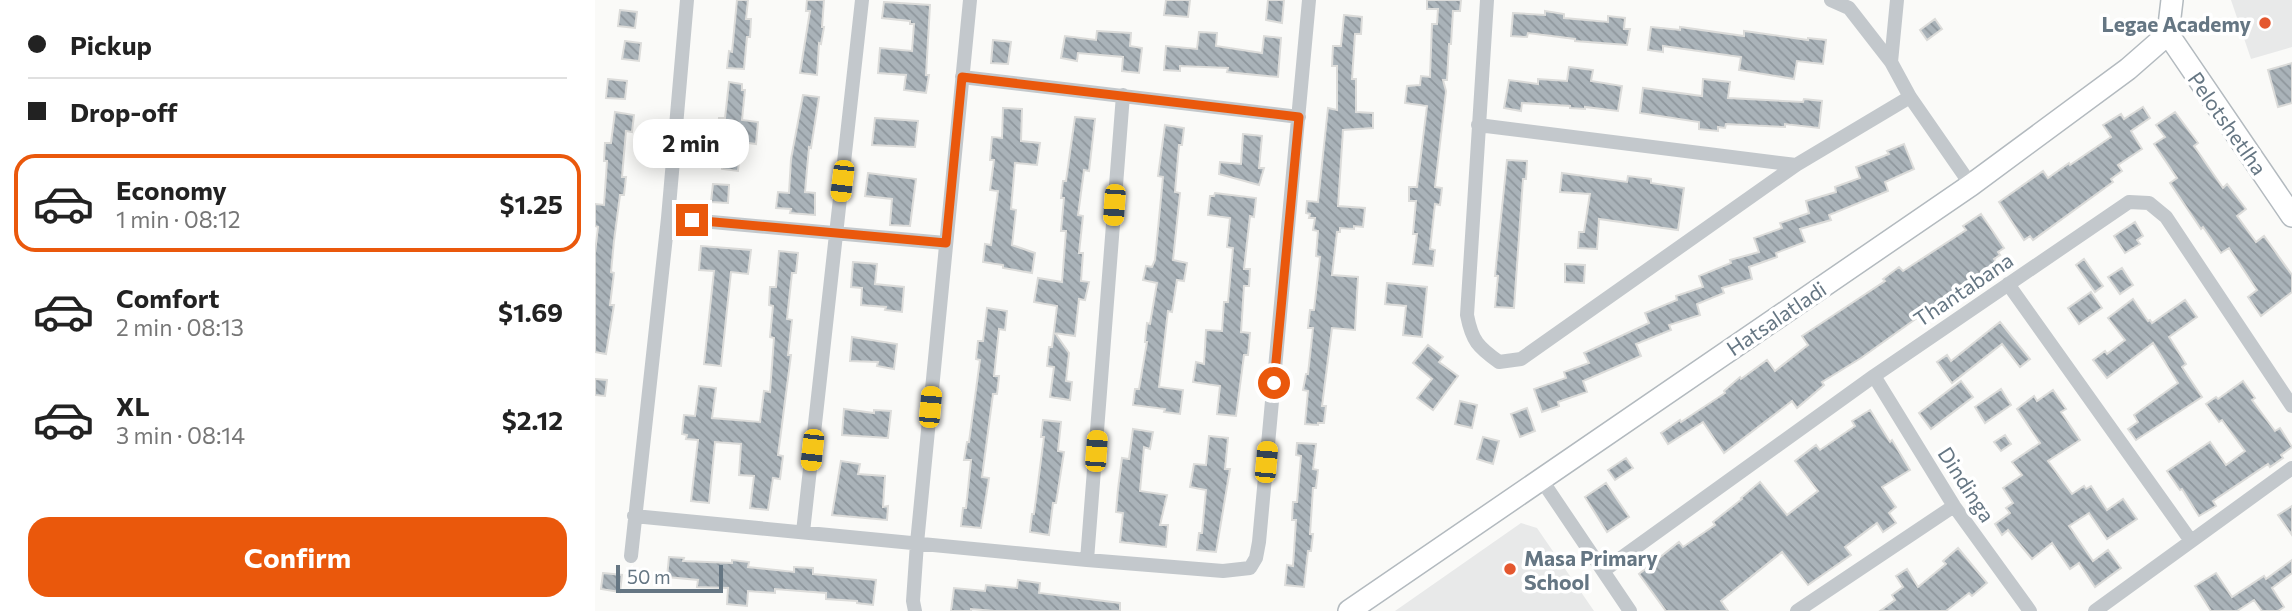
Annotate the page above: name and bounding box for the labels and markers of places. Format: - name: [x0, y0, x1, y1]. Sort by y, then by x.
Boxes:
- place label: Legae Academy: [2101, 11, 2251, 36]
- marker: Legae Academy: [2257, 15, 2273, 31]
- place label: Masa Primary School: [1524, 545, 1658, 594]
- marker: Masa Primary School: [1502, 561, 1518, 577]

